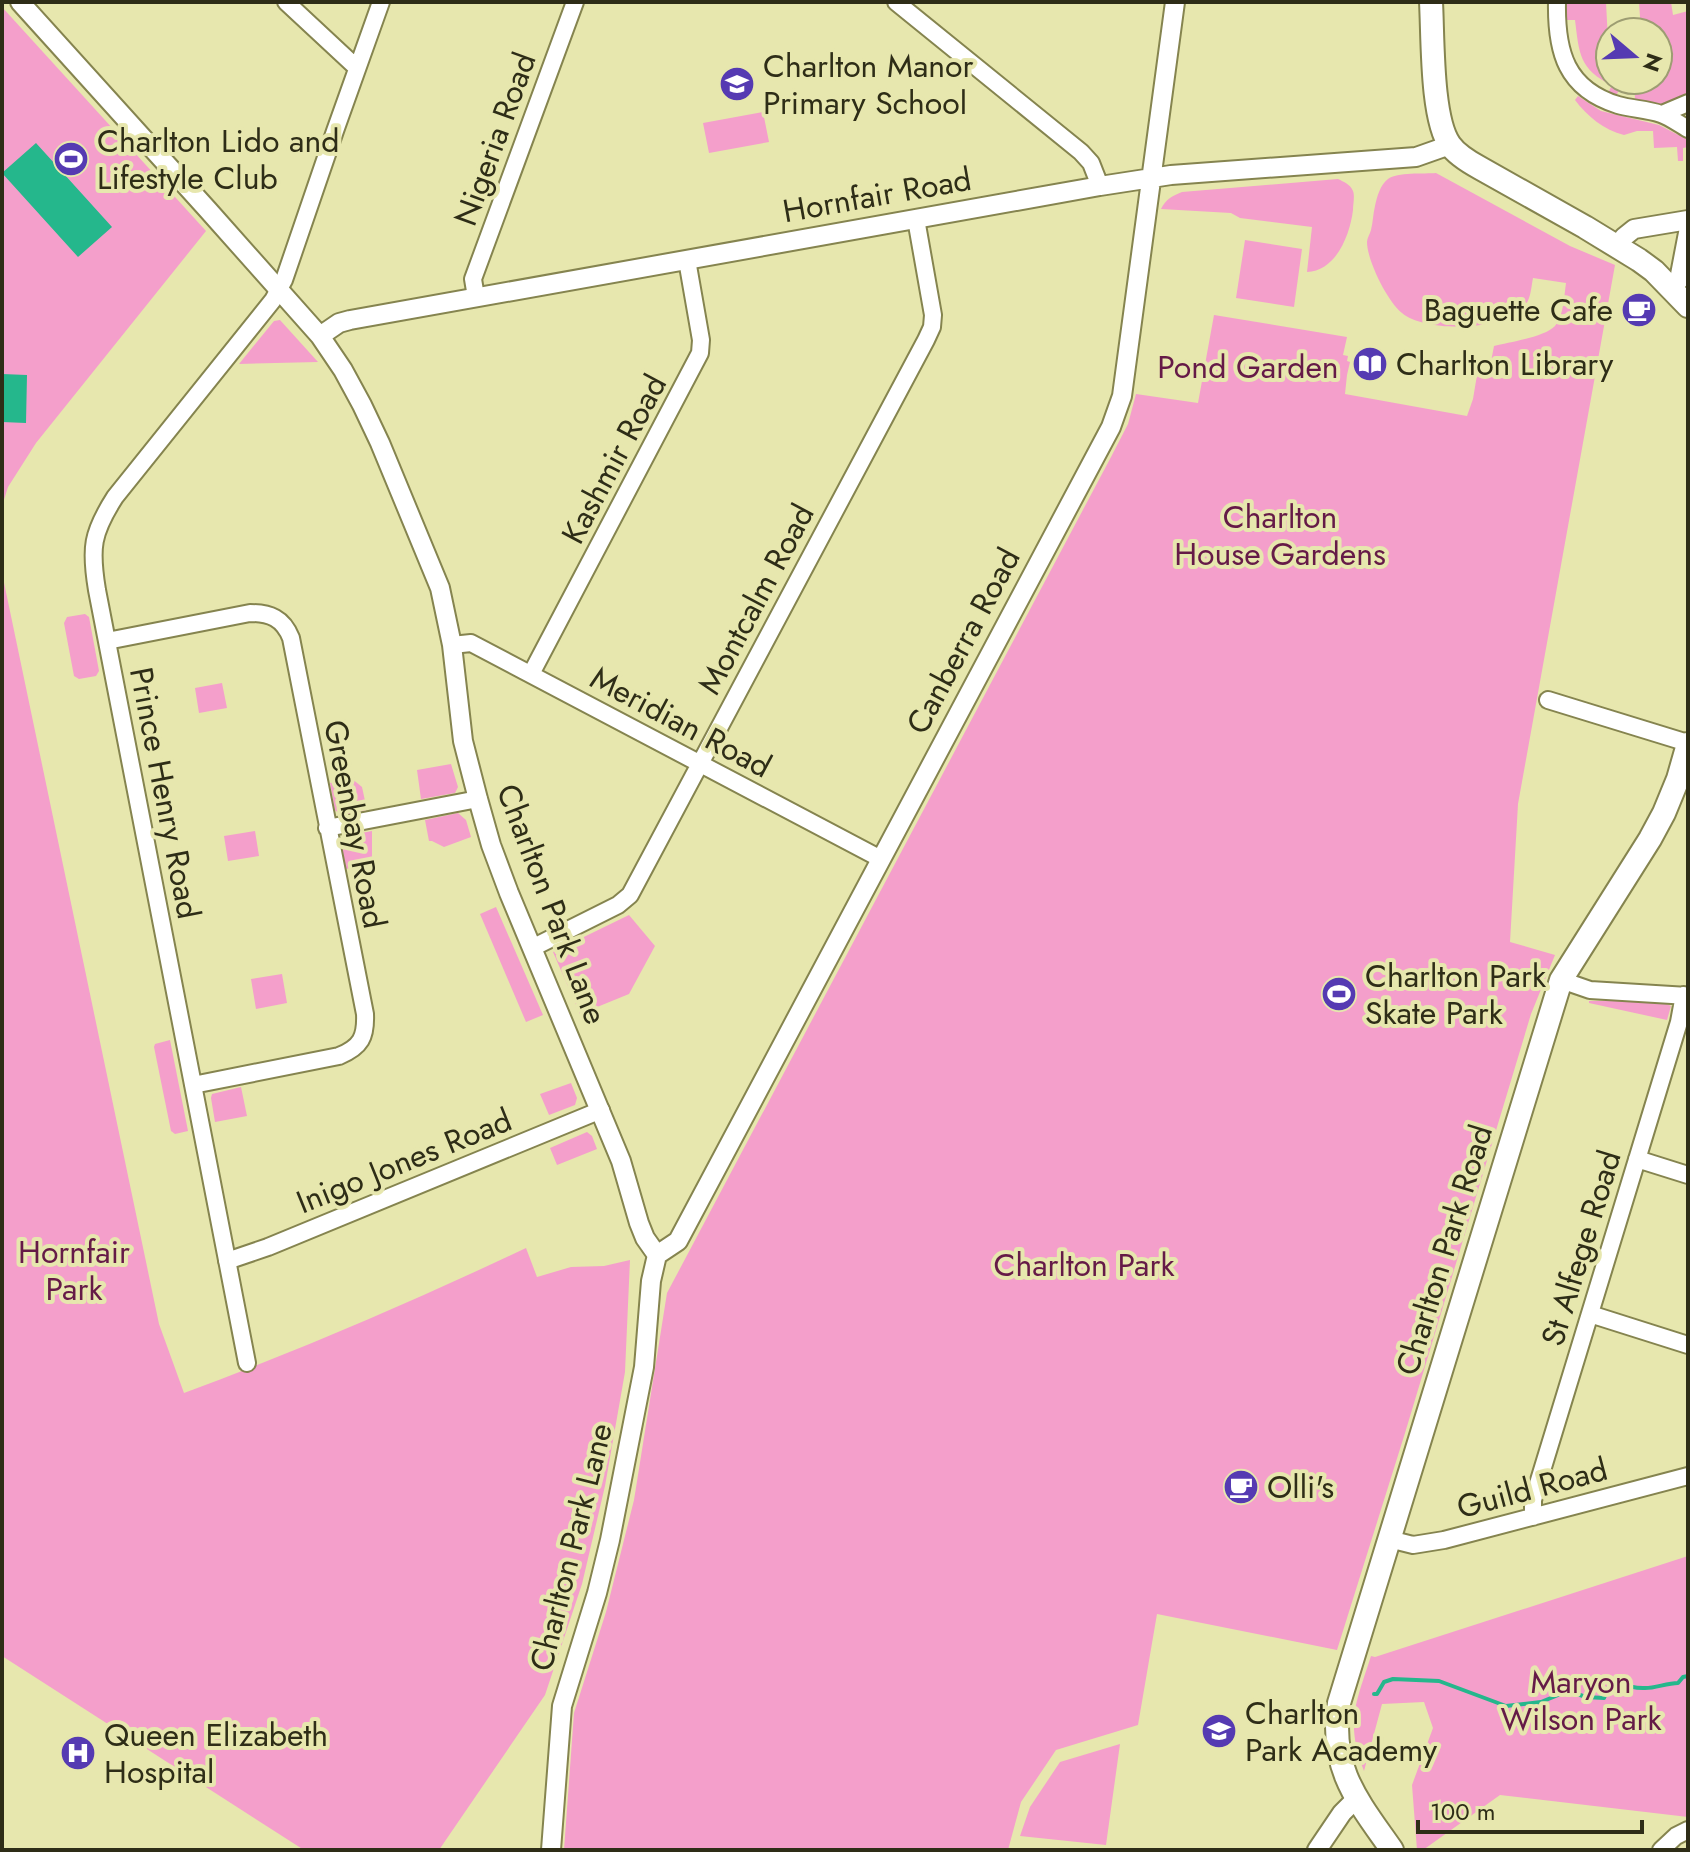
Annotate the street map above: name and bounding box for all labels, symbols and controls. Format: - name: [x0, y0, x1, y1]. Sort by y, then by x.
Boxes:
- north arrow: [1594, 16, 1674, 96]
- place label: Charlton Manor Primary School: [763, 43, 974, 126]
- street label: Nigeria Road: [442, 46, 548, 232]
- text: N: [1635, 49, 1671, 76]
- school or university icon: Charlton Manor Primary School: [718, 65, 756, 103]
- place label: Charlton Lido and Lifestyle Club: [97, 118, 339, 201]
- sports icon: Charlton Lido and Lifestyle Club: [52, 140, 90, 178]
- street label: Hornfair Road: [779, 156, 975, 234]
- place label: Baguette Cafe: [1424, 287, 1613, 333]
- cafe icon: Baguette Cafe: [1620, 291, 1658, 329]
- place label: Charlton Library: [1396, 341, 1614, 387]
- park label: Pond Garden: [1157, 344, 1339, 390]
- library icon: Charlton Library: [1351, 345, 1389, 383]
- street label: Kashmir Road: [550, 366, 678, 552]
- park label: Charlton House Gardens: [1174, 494, 1386, 577]
- street label: Montcalm Road: [687, 496, 825, 702]
- street label: Canberra Road: [895, 540, 1031, 742]
- street label: Meridian Road: [582, 655, 780, 789]
- street label: Prince Henry Road: [118, 663, 212, 923]
- street label: Greenbay Road: [312, 716, 398, 932]
- street label: Charlton Park Lane: [485, 777, 619, 1031]
- place label: Charlton Park Skate Park: [1365, 953, 1547, 1036]
- sports icon: Charlton Park Skate Park: [1320, 975, 1358, 1013]
- street label: Inigo Jones Road: [290, 1097, 518, 1225]
- street label: Charlton Park Road: [1384, 1119, 1504, 1381]
- street label: St Alfege Road: [1529, 1145, 1633, 1351]
- park label: Hornfair Park: [18, 1229, 130, 1312]
- park label: Charlton Park: [993, 1242, 1175, 1288]
- street label: Charlton Park Lane: [518, 1418, 624, 1676]
- street label: Guild Road: [1452, 1446, 1612, 1530]
- place label: Olli's: [1267, 1464, 1334, 1510]
- cafe icon: Olli's: [1222, 1468, 1260, 1506]
- park label: Maryon Wilson Park: [1500, 1659, 1662, 1742]
- place label: Charlton Park Academy: [1245, 1690, 1438, 1773]
- place label: Queen Elizabeth Hospital: [104, 1712, 328, 1795]
- school or university icon: Charlton Park Academy: [1200, 1712, 1238, 1750]
- hospital icon: Queen Elizabeth Hospital: [59, 1734, 97, 1772]
- scale bar: [1418, 1784, 1642, 1834]
- text: 100 m: [1430, 1794, 1496, 1829]

